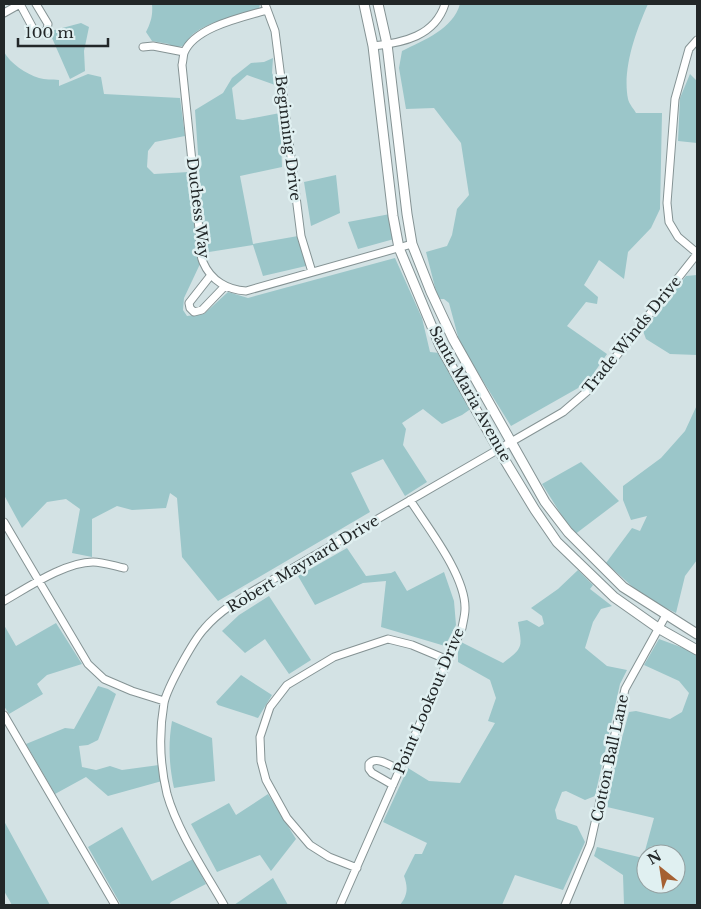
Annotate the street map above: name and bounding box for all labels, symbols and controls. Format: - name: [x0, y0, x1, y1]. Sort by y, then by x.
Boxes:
- scale bar: [18, 15, 108, 47]
- text: 100 m: [25, 23, 74, 42]
- street label: Beginning Drive: [271, 74, 306, 202]
- street label: Duchess Way: [183, 156, 214, 260]
- street label: Trade Winds Drive: [578, 272, 685, 397]
- street label: Santa Maria Avenue: [425, 323, 516, 465]
- street label: Robert Maynard Drive: [223, 511, 382, 616]
- street label: Point Lookout Drive: [389, 625, 468, 777]
- street label: Cotton Ball Lane: [587, 693, 632, 823]
- north arrow: [636, 844, 686, 894]
- text: N: [644, 847, 665, 869]

